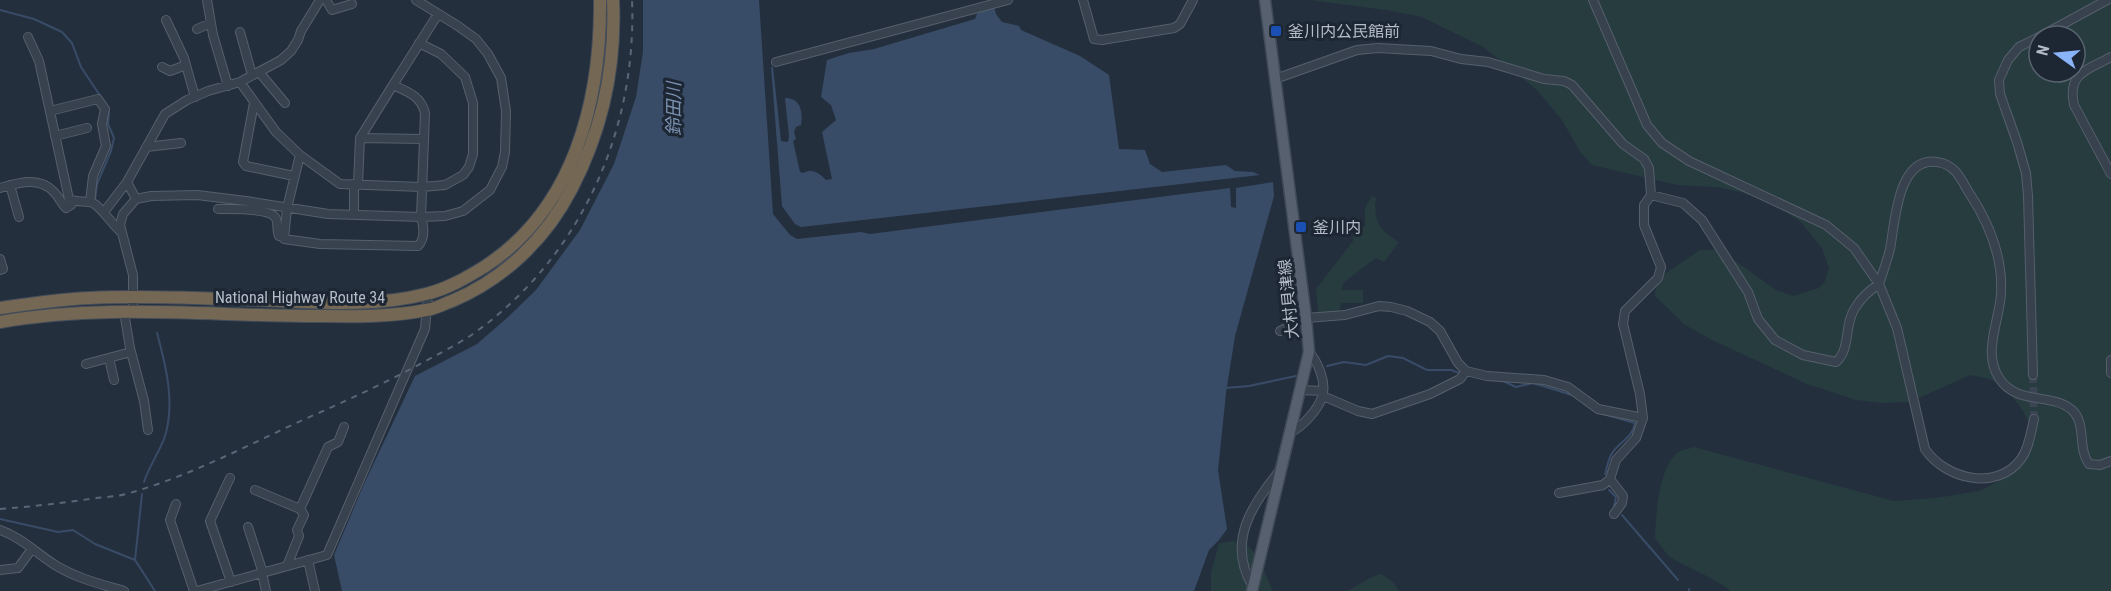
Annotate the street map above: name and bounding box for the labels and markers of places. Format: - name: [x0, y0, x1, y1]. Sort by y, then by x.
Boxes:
- place label: 釜川内公民館前: [1288, 22, 1400, 41]
- marker: 釜川内公民館前: [1269, 24, 1283, 38]
- place label: 釜川内: [1313, 218, 1361, 237]
- marker: 釜川内: [1294, 220, 1308, 234]

